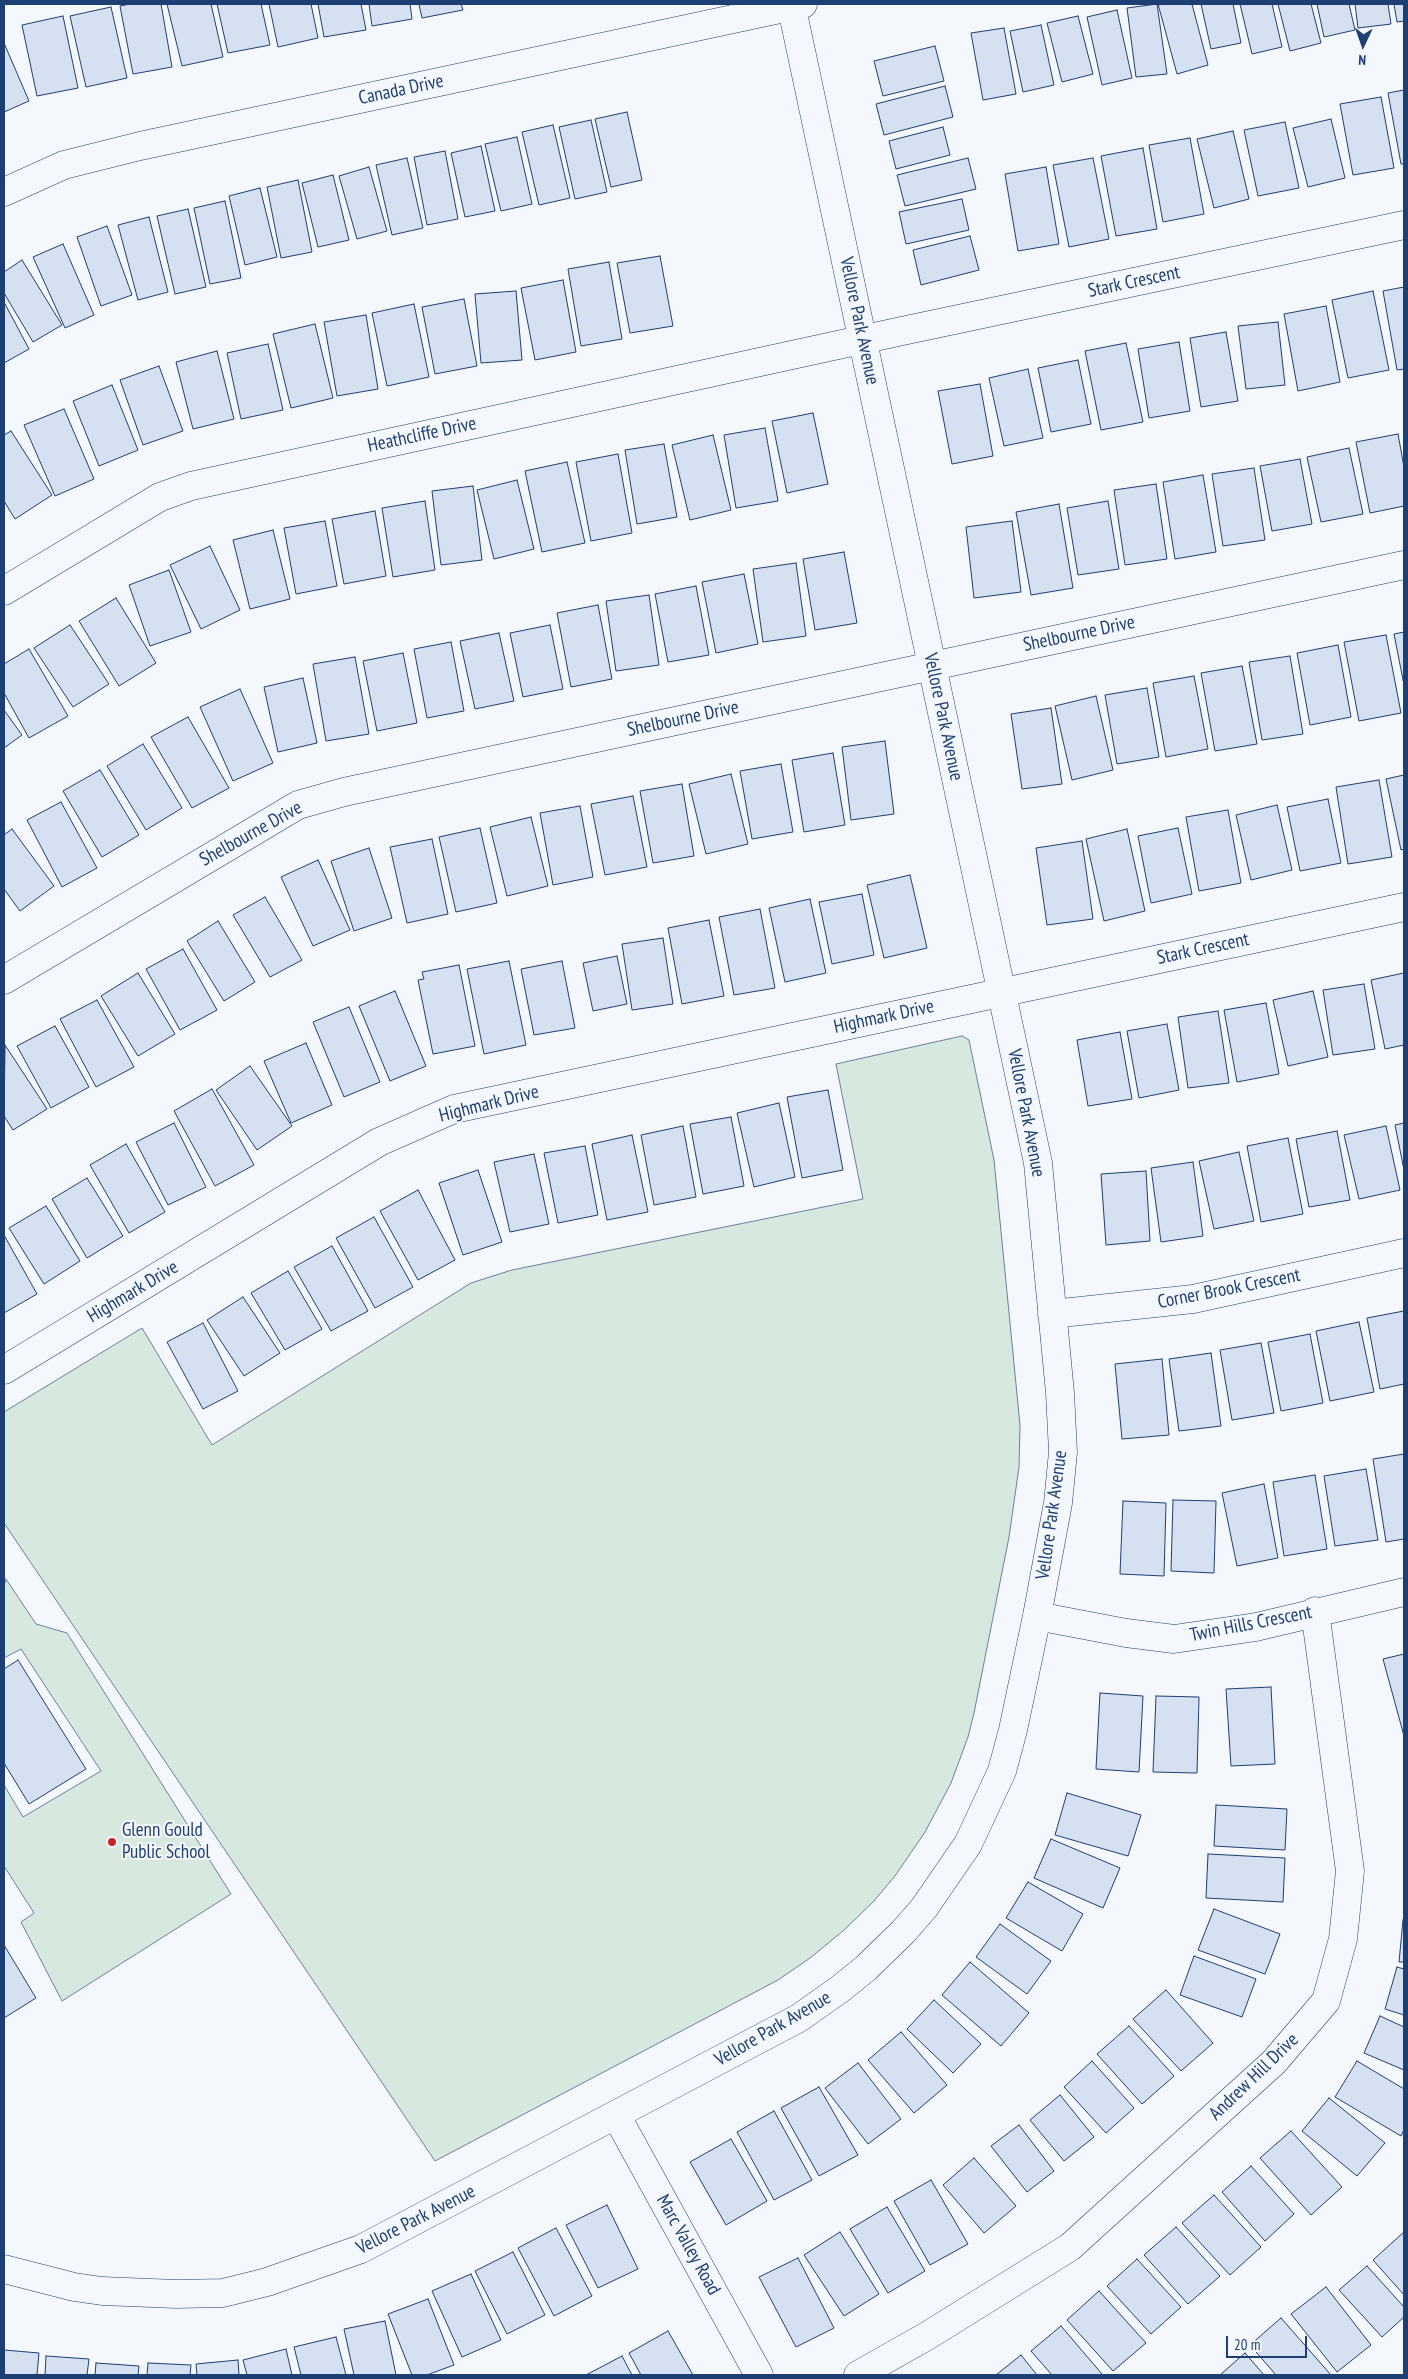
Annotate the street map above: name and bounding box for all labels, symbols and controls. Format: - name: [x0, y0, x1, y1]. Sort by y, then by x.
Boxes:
- north arrow: [1338, 20, 1388, 70]
- text: N: [1358, 51, 1366, 69]
- street label: Canada Drive: [356, 70, 446, 110]
- street label: Vellore Park Avenue: [834, 255, 884, 387]
- street label: Stark Crescent: [1086, 261, 1182, 303]
- street label: Heathcliffe Drive: [366, 412, 478, 458]
- street label: Shelbourne Drive: [1021, 611, 1137, 657]
- street label: Vellore Park Avenue: [918, 651, 968, 783]
- street label: Shelbourne Drive: [625, 696, 741, 742]
- street label: Shelbourne Drive: [196, 797, 306, 871]
- street label: Stark Crescent: [1155, 928, 1251, 970]
- street label: Highmark Drive: [832, 995, 936, 1039]
- street label: Vellore Park Avenue: [1002, 1047, 1050, 1179]
- street label: Highmark Drive: [437, 1081, 541, 1127]
- street label: Highmark Drive: [83, 1256, 183, 1328]
- street label: Corner Brook Crescent: [1156, 1264, 1302, 1314]
- street label: Vellore Park Avenue: [1032, 1449, 1072, 1581]
- street label: Twin Hills Crescent: [1188, 1601, 1314, 1647]
- place label: Glenn Gould Public School: [122, 1820, 210, 1864]
- marker: Glenn Gould Public School: [106, 1836, 118, 1848]
- street label: Vellore Park Avenue: [711, 1987, 835, 2071]
- street label: Andrew Hill Drive: [1205, 2029, 1303, 2125]
- street label: Vellore Park Avenue: [353, 2180, 479, 2260]
- street label: Marc Valley Road: [651, 2191, 725, 2299]
- scale bar: [1228, 2326, 1309, 2358]
- text: 20 m: [1234, 2335, 1260, 2354]

